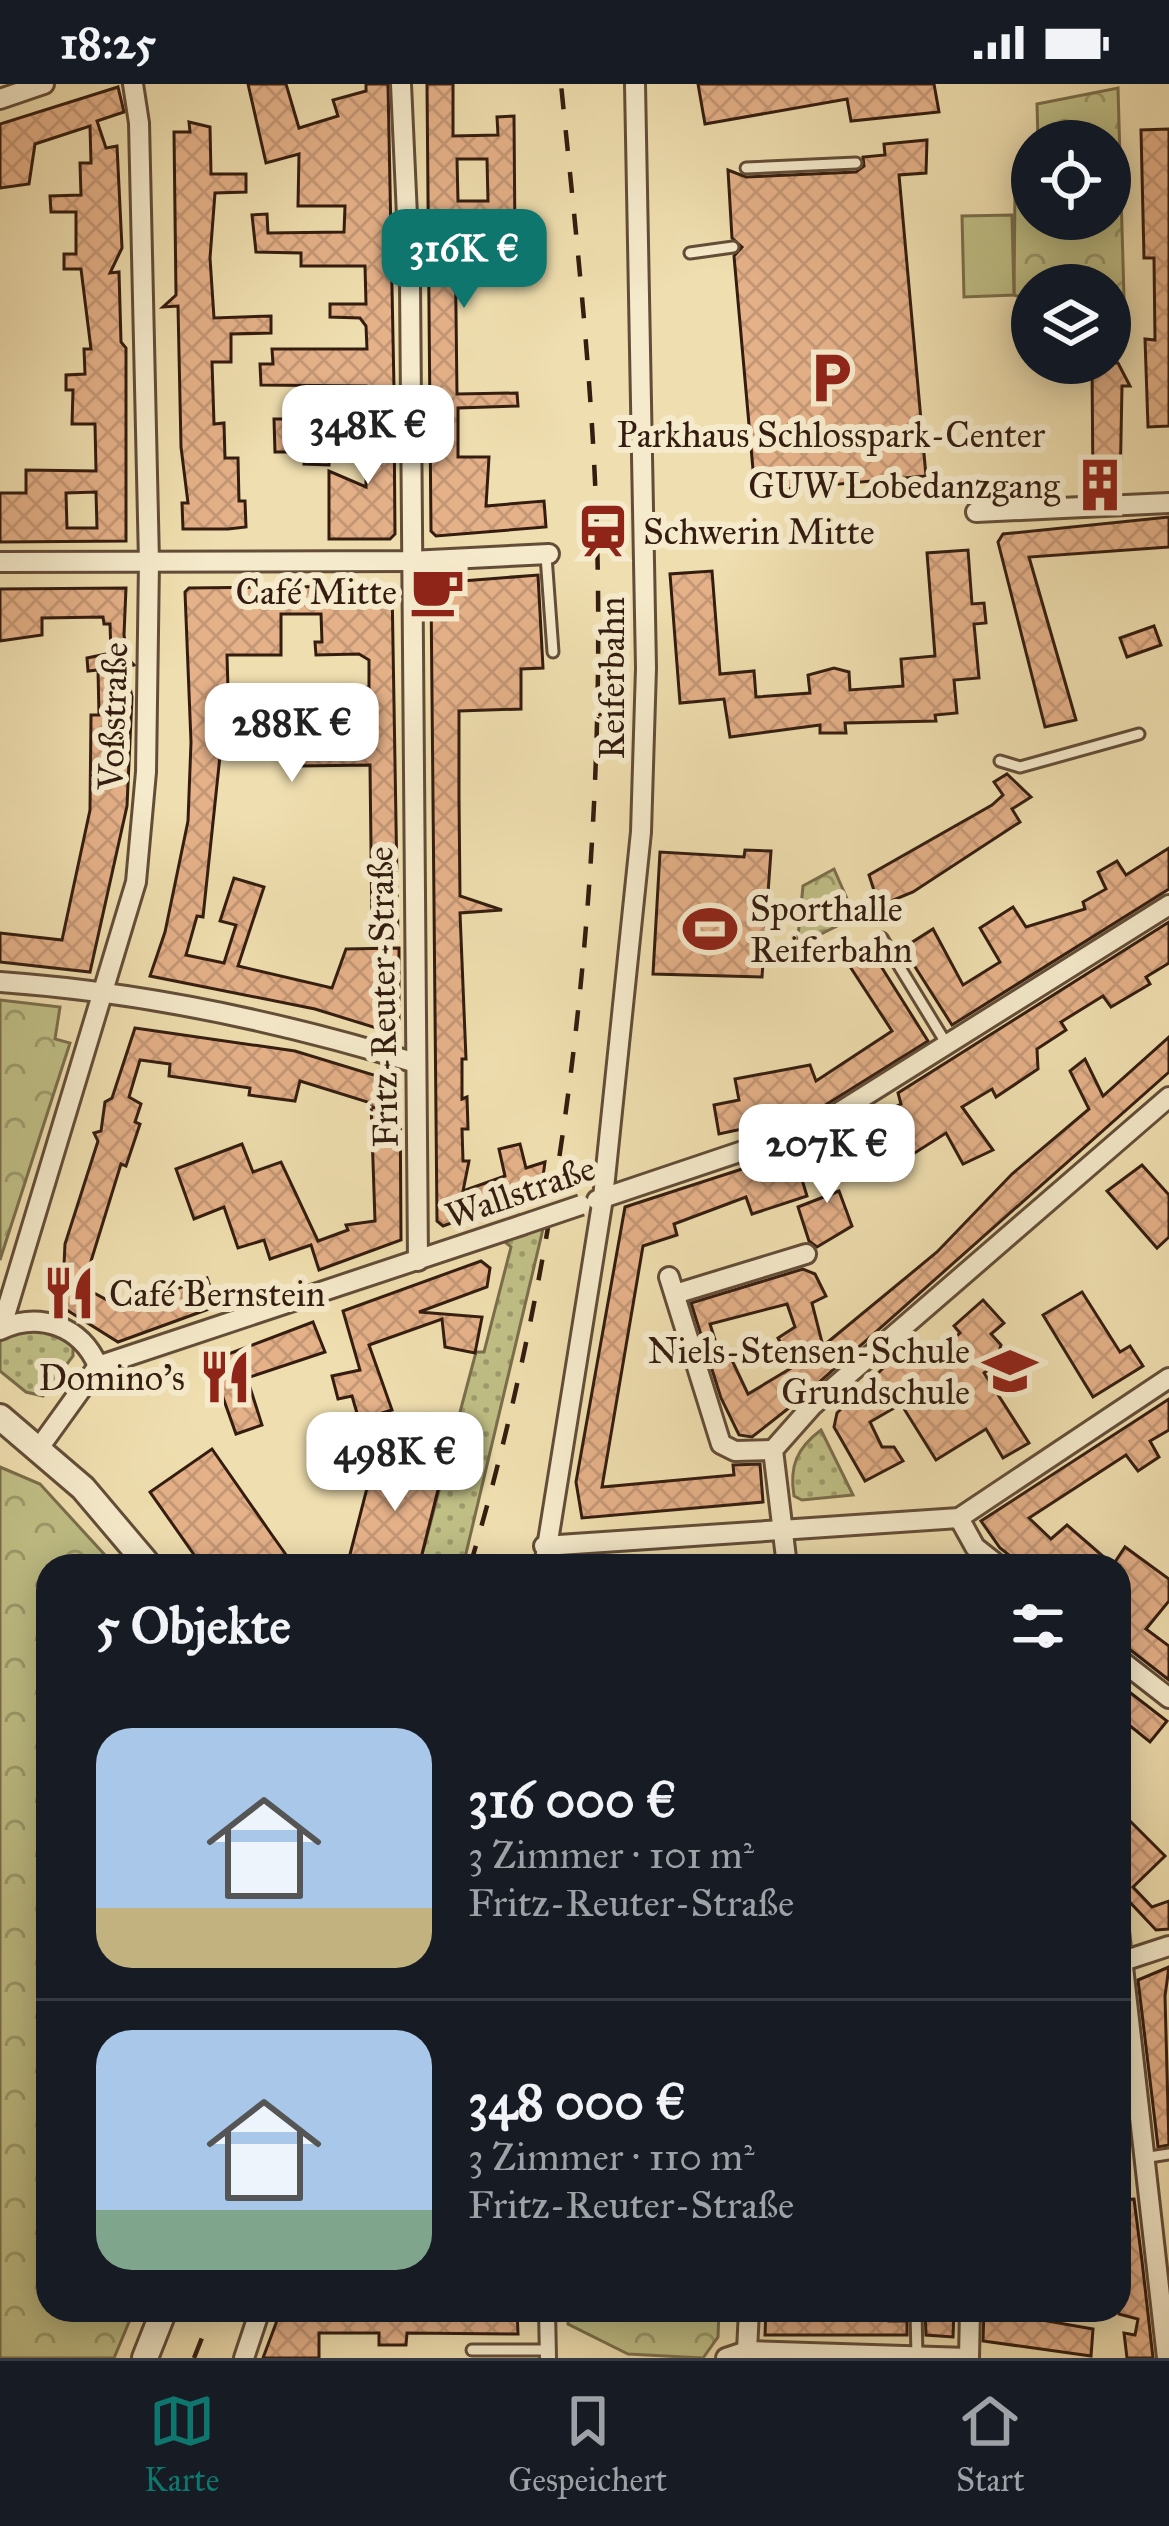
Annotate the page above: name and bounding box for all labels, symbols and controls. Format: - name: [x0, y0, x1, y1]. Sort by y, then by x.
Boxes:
- text: 18:25: [60, 15, 156, 70]
- map controls: [1011, 120, 1131, 384]
- button: locate: [1011, 120, 1131, 240]
- pin: 316K €: [366, 209, 562, 311]
- text: 316K €: [409, 224, 519, 272]
- button: layers: [1011, 264, 1131, 384]
- parking icon: Parkhaus Schlosspark-Center: [802, 349, 860, 407]
- pin: 348K €: [270, 385, 466, 487]
- text: 348K €: [309, 400, 427, 448]
- place label: Parkhaus Schlosspark-Center: [617, 413, 1046, 457]
- building icon: GUW Lobedanzgang: [1071, 456, 1129, 514]
- place label: GUW Lobedanzgang: [748, 464, 1060, 508]
- station icon: Schwerin Mitte: [574, 502, 632, 560]
- place label: Schwerin Mitte: [643, 510, 875, 554]
- cafe icon: Café Mitte: [408, 562, 466, 620]
- place label: Café Mitte: [235, 570, 397, 614]
- street label: Reiferbahn: [590, 597, 634, 759]
- street label: Voßstraße: [88, 641, 138, 792]
- pin: 288K €: [194, 683, 390, 785]
- text: 288K €: [232, 698, 352, 746]
- street label: Fritz-Reuter-Straße: [358, 846, 408, 1148]
- place label: Sporthalle Reiferbahn: [750, 887, 912, 972]
- sports icon: Sporthalle Reiferbahn: [681, 900, 739, 958]
- pin: 207K €: [729, 1104, 925, 1206]
- text: 207K €: [766, 1119, 888, 1167]
- street label: Wallstraße: [440, 1146, 601, 1238]
- restaurant icon: Café Bernstein: [40, 1264, 98, 1322]
- place label: Café Bernstein: [109, 1272, 325, 1316]
- place label: Niels-Stensen-Schule Grundschule: [647, 1329, 970, 1414]
- school or university icon: Niels-Stensen-Schule Grundschule: [981, 1342, 1039, 1400]
- restaurant icon: Domino's: [196, 1348, 254, 1406]
- place label: Domino's: [38, 1356, 185, 1400]
- pin: 498K €: [297, 1412, 493, 1514]
- text: 498K €: [333, 1427, 457, 1475]
- icon: filters: [1005, 1593, 1071, 1659]
- text: 5 Objekte: [96, 1595, 291, 1657]
- text: 316 000 €: [468, 1769, 676, 1831]
- icon: home: [192, 1776, 336, 1920]
- text: 3 Zimmer · 101 m²: [468, 1831, 754, 1879]
- text: Fritz-Reuter-Straße: [468, 1879, 794, 1927]
- text: 348 000 €: [468, 2071, 686, 2133]
- icon: home: [192, 2078, 336, 2222]
- text: 3 Zimmer · 110 m²: [468, 2133, 754, 2181]
- text: Fritz-Reuter-Straße: [468, 2181, 794, 2229]
- tab: Karte: [144, 2388, 220, 2500]
- tab: Gespeichert: [508, 2388, 667, 2500]
- tab: Start: [956, 2388, 1025, 2500]

